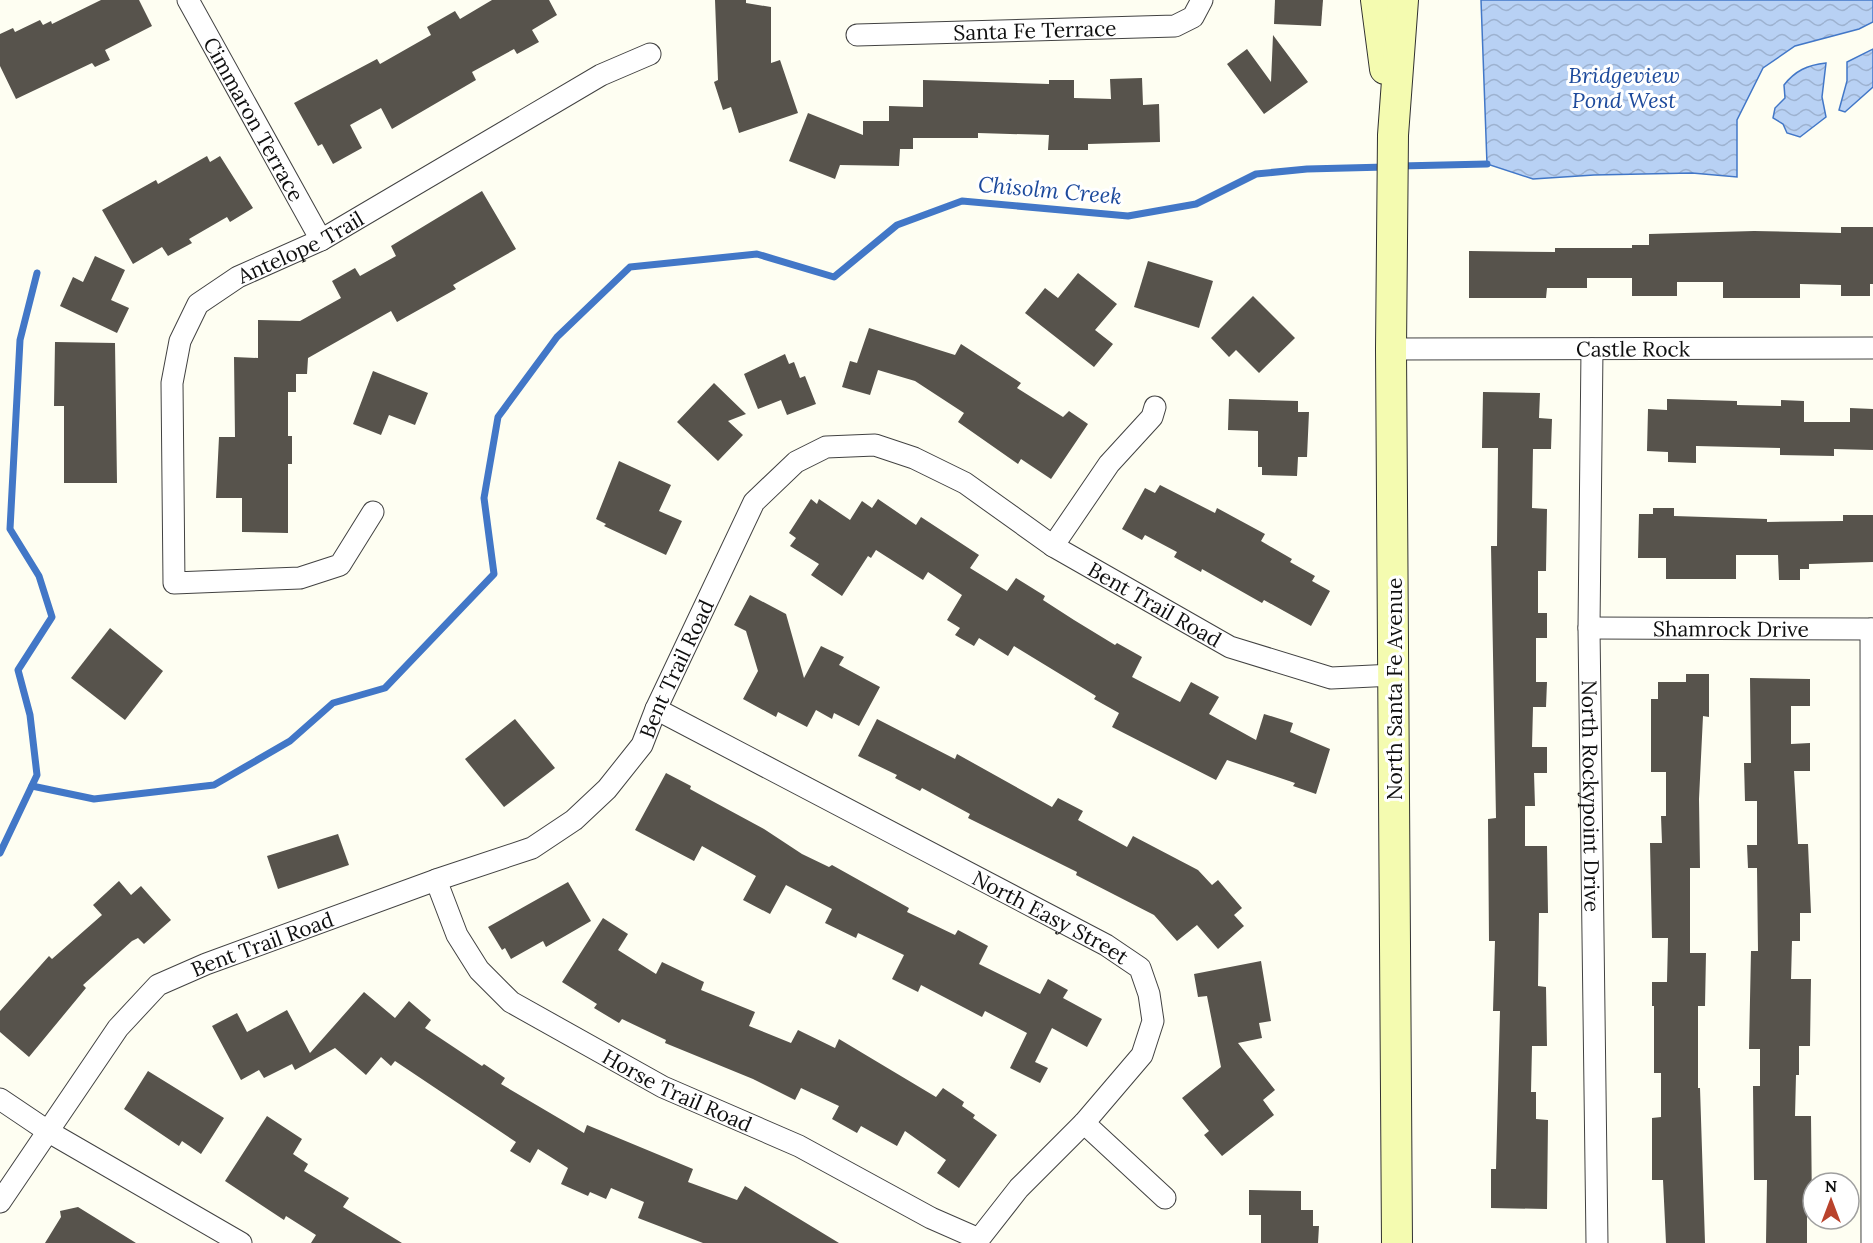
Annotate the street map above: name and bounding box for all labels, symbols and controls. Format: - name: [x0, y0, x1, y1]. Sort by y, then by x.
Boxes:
- street label: Santa Fe Terrace: [953, 14, 1117, 46]
- street label: Cimmaron Terrace: [198, 32, 310, 206]
- water label: Bridgeview Pond West: [1568, 61, 1680, 114]
- water label: Chisolm Creek: [977, 170, 1123, 210]
- street label: Antelope Trail: [232, 205, 368, 289]
- street label: Castle Rock: [1576, 335, 1691, 362]
- street label: Bent Trail Road: [1083, 555, 1226, 653]
- street label: North Santa Fe Avenue: [1381, 578, 1408, 800]
- street label: Bent Trail Road: [633, 595, 719, 742]
- street label: Shamrock Drive: [1653, 615, 1809, 642]
- street label: North Rockypoint Drive: [1576, 680, 1606, 912]
- street label: North Easy Street: [968, 864, 1135, 970]
- street label: Bent Trail Road: [187, 905, 337, 982]
- street label: Horse Trail Road: [598, 1043, 756, 1138]
- north arrow: [1801, 1171, 1861, 1231]
- text: N: [1825, 1176, 1837, 1196]

